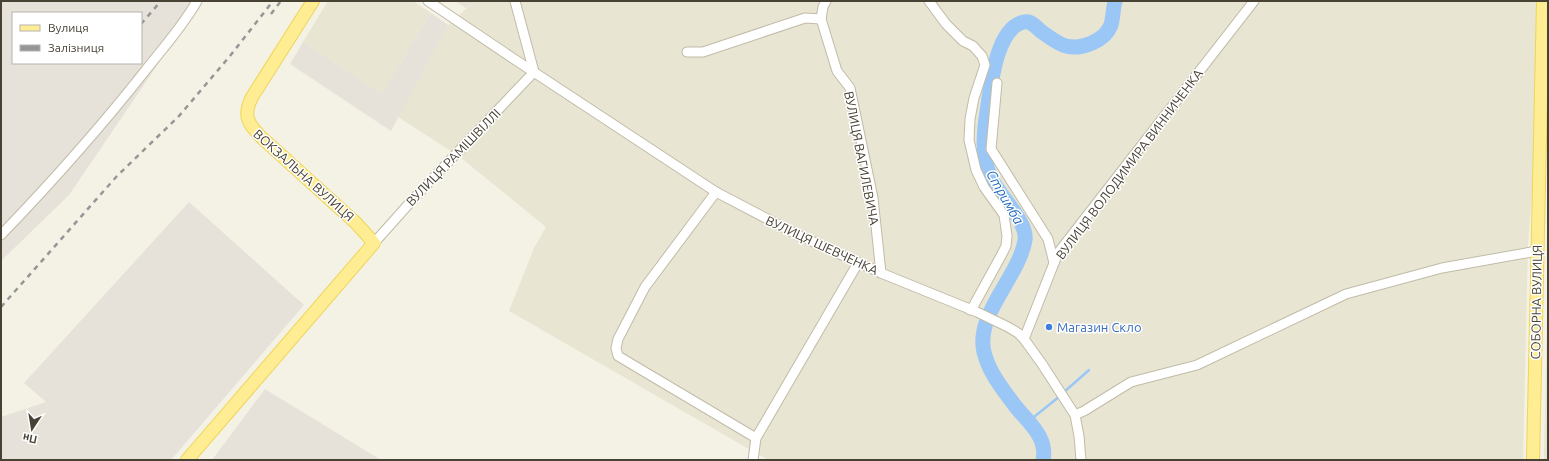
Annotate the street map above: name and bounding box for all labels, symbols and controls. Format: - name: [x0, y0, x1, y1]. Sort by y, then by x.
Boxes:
- legend: [12, 12, 142, 64]
- text: Вулиця: [48, 21, 89, 34]
- text: Залізниця: [48, 41, 104, 54]
- street label: ВУЛИЦЯ ВОЛОДИМИРА ВИННИЧЕНКА: [1053, 66, 1205, 262]
- street label: ВУЛИЦЯ ВАГИЛЕВИЧА: [842, 90, 882, 227]
- street label: ВУЛИЦЯ РАМІШВІЛЛІ: [403, 106, 503, 208]
- street label: ВОКЗАЛЬНА ВУЛИЦЯ: [251, 126, 357, 224]
- water label: Стримба: [983, 167, 1027, 227]
- street label: ВУЛИЦЯ ШЕВЧЕНКА: [764, 213, 881, 277]
- street label: СОБОРНА ВУЛИЦЯ: [1528, 245, 1544, 359]
- place label: Магазин Скло: [1057, 320, 1142, 334]
- marker: Магазин Скло: [1044, 322, 1054, 332]
- north arrow: [12, 409, 52, 449]
- text: Пн: [22, 431, 38, 446]

